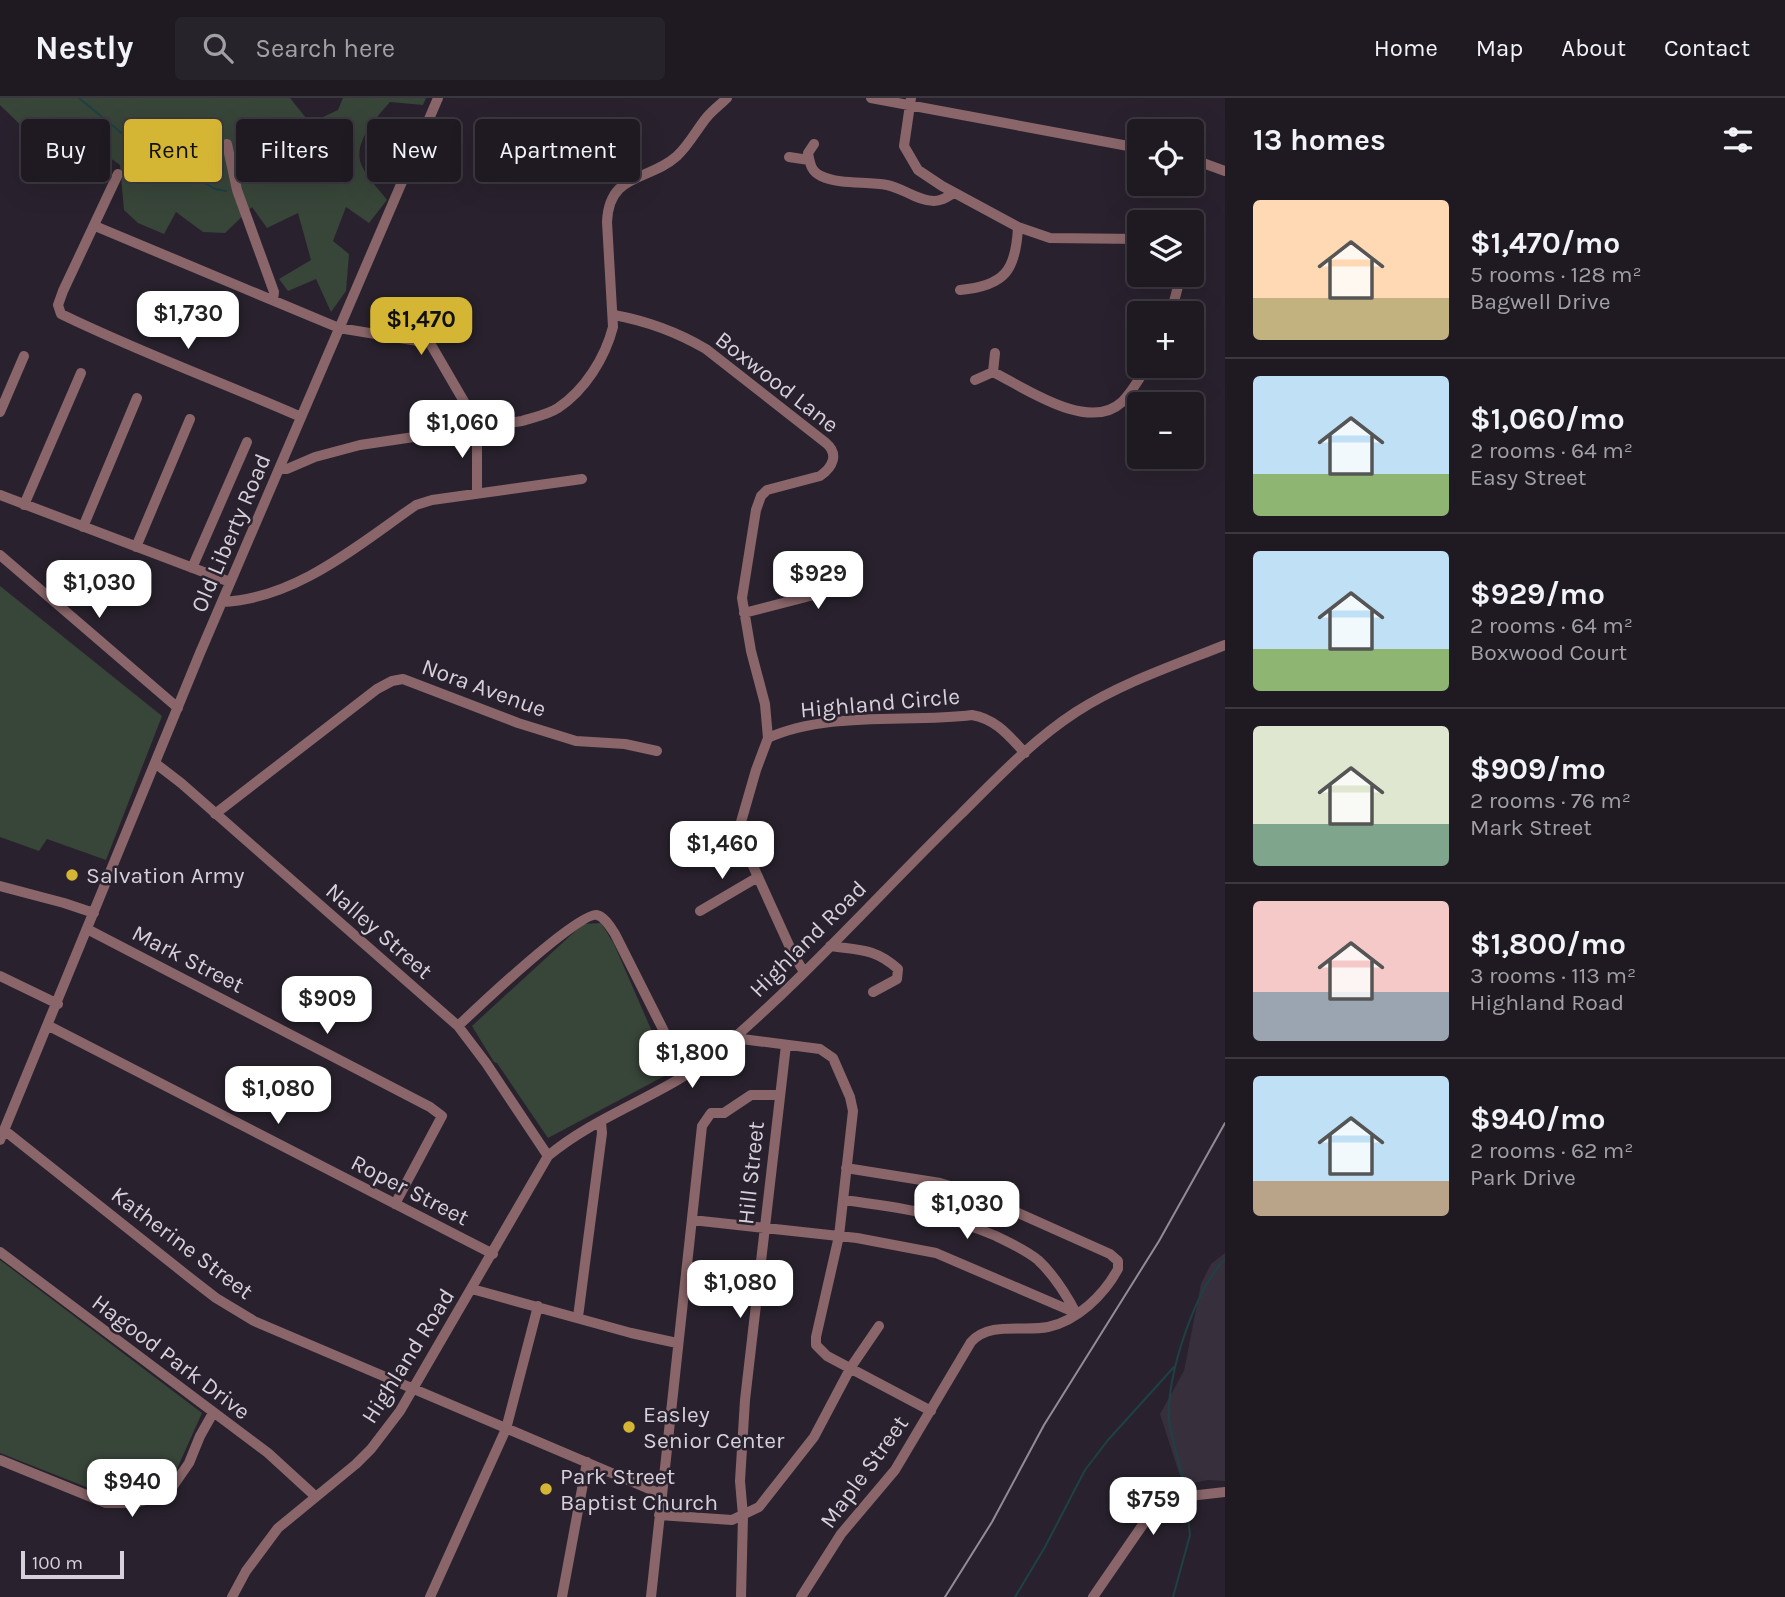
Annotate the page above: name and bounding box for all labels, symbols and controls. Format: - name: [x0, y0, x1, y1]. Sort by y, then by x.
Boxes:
- search box: [175, 17, 665, 80]
- text: Nestly: [35, 29, 133, 67]
- icon: search: [199, 29, 237, 67]
- text: Search here: [255, 33, 395, 64]
- text: Home: [1374, 34, 1438, 62]
- text: Map: [1476, 34, 1523, 62]
- text: About: [1561, 34, 1626, 62]
- text: Contact: [1664, 34, 1750, 62]
- chip: Buy: [21, 119, 110, 182]
- chip: Rent: [124, 119, 222, 182]
- chip: Filters: [236, 119, 353, 182]
- chip: New: [367, 119, 461, 182]
- chip: Apartment: [475, 119, 640, 182]
- map controls: [1127, 119, 1204, 469]
- button: locate: [1127, 119, 1204, 196]
- icon: filters: [1719, 121, 1757, 159]
- text: 13 homes: [1253, 122, 1386, 158]
- button: layers: [1127, 210, 1204, 287]
- text: $1,470/mo: [1470, 225, 1620, 261]
- icon: home: [1309, 228, 1393, 312]
- text: 5 rooms · 128 m²: [1470, 261, 1642, 288]
- text: Bagwell Drive: [1470, 288, 1610, 315]
- pin: $1,730: [131, 292, 245, 351]
- pin: $1,470: [364, 298, 478, 357]
- text: $1,730: [153, 300, 223, 327]
- button: +: [1127, 301, 1204, 378]
- text: $1,470: [386, 306, 456, 333]
- street label: Boxwood Lane: [710, 326, 844, 438]
- button: −: [1127, 392, 1204, 469]
- pin: $1,060: [405, 400, 519, 460]
- text: $1,060/mo: [1470, 401, 1625, 437]
- icon: home: [1309, 404, 1393, 488]
- text: $1,060: [426, 409, 498, 436]
- text: 2 rooms · 64 m²: [1470, 437, 1633, 464]
- street label: Old Liberty Road: [185, 450, 277, 616]
- text: Easy Street: [1470, 464, 1587, 491]
- pin: $929: [777, 552, 859, 611]
- pin: $1,030: [42, 560, 156, 620]
- text: $929: [789, 560, 847, 587]
- text: $1,030: [62, 569, 136, 596]
- text: $929/mo: [1470, 576, 1605, 612]
- icon: home: [1309, 579, 1393, 663]
- text: 2 rooms · 64 m²: [1470, 612, 1633, 639]
- text: Boxwood Court: [1470, 639, 1627, 666]
- street label: Nora Avenue: [418, 653, 550, 723]
- street label: Highland Circle: [799, 683, 961, 723]
- text: $909/mo: [1470, 751, 1606, 787]
- icon: home: [1309, 754, 1393, 838]
- text: 2 rooms · 76 m²: [1470, 787, 1631, 814]
- text: Mark Street: [1470, 814, 1592, 841]
- pin: $1,460: [665, 822, 779, 881]
- text: $1,460: [686, 830, 758, 857]
- place label: Salvation Army: [86, 862, 245, 889]
- marker: Salvation Army: [64, 867, 80, 883]
- street label: Highland Road: [744, 875, 872, 1003]
- street label: Nalley Street: [320, 877, 438, 985]
- street label: Mark Street: [128, 919, 249, 999]
- text: $1,800/mo: [1470, 926, 1626, 962]
- icon: home: [1309, 929, 1393, 1013]
- text: 3 rooms · 113 m²: [1470, 962, 1636, 989]
- pin: $909: [286, 976, 368, 1036]
- text: $909: [298, 985, 356, 1012]
- text: Highland Road: [1470, 989, 1624, 1016]
- pin: $1,800: [635, 1030, 749, 1090]
- text: $1,800: [655, 1039, 729, 1066]
- pin: $1,080: [221, 1066, 335, 1126]
- text: $1,080: [241, 1075, 315, 1102]
- text: $940/mo: [1470, 1101, 1605, 1137]
- icon: home: [1309, 1104, 1393, 1188]
- street label: Hill Street: [732, 1120, 770, 1226]
- text: 2 rooms · 62 m²: [1470, 1137, 1634, 1164]
- street label: Roper Street: [346, 1149, 474, 1231]
- text: Park Drive: [1470, 1164, 1576, 1191]
- street label: Katherine Street: [106, 1181, 258, 1305]
- pin: $1,030: [910, 1182, 1024, 1241]
- text: $1,030: [930, 1190, 1004, 1217]
- pin: $1,080: [683, 1260, 797, 1320]
- text: $1,080: [703, 1269, 777, 1296]
- street label: Highland Road: [356, 1283, 460, 1429]
- street label: Hagood Park Drive: [87, 1289, 255, 1425]
- place label: Easley Senior Center: [643, 1401, 785, 1454]
- street label: Maple Street: [814, 1410, 914, 1534]
- marker: Easley Senior Center: [621, 1419, 637, 1435]
- pin: $940: [91, 1460, 173, 1519]
- place label: Park Street Baptist Church: [560, 1463, 718, 1516]
- text: $940: [103, 1468, 161, 1495]
- pin: $759: [1112, 1478, 1194, 1537]
- marker: Park Street Baptist Church: [538, 1481, 554, 1497]
- text: $759: [1126, 1486, 1180, 1513]
- scale bar: [21, 1548, 124, 1580]
- text: 100 m: [32, 1552, 83, 1574]

